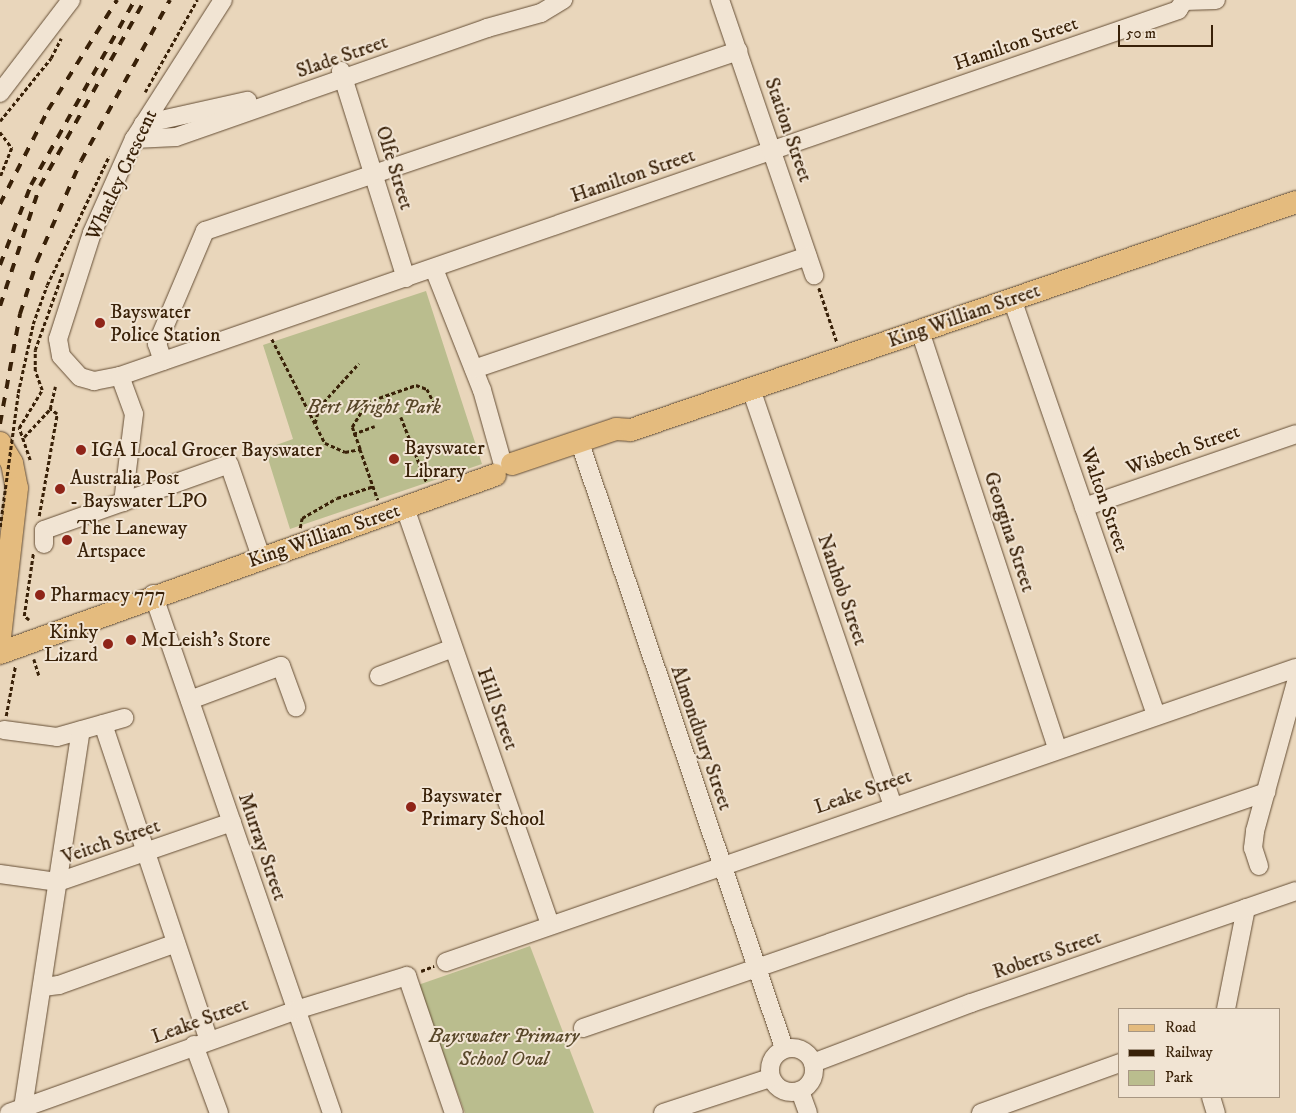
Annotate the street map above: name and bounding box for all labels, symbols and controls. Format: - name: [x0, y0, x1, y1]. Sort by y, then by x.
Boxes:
- street label: Hamilton Street: [951, 12, 1081, 76]
- scale bar: [1121, 15, 1216, 47]
- text: 50 m: [1126, 24, 1156, 43]
- street label: Slade Street: [293, 30, 391, 84]
- street label: Station Street: [759, 75, 817, 185]
- street label: Whatley Crescent: [81, 106, 163, 244]
- street label: Olfe Street: [370, 123, 418, 213]
- street label: Hamilton Street: [568, 144, 698, 208]
- street label: King William Street: [885, 279, 1043, 353]
- place label: Bayswater Police Station: [110, 300, 220, 347]
- marker: Bayswater Police Station: [94, 317, 106, 329]
- park label: Bert Wright Park: [307, 395, 441, 419]
- street label: Wisbech Street: [1123, 419, 1243, 481]
- place label: Bayswater Library: [404, 436, 485, 483]
- place label: IGA Local Grocer Bayswater: [91, 438, 322, 462]
- marker: IGA Local Grocer Bayswater: [75, 444, 87, 456]
- street label: Walton Street: [1075, 444, 1133, 556]
- marker: Bayswater Library: [388, 453, 400, 465]
- place label: Australia Post - Bayswater LPO: [70, 466, 207, 513]
- street label: Georgina Street: [978, 469, 1040, 595]
- marker: Australia Post - Bayswater LPO: [54, 483, 66, 495]
- street label: King William Street: [245, 499, 403, 573]
- place label: The Laneway Artspace: [77, 516, 187, 563]
- street label: Nanhob Street: [812, 531, 872, 649]
- marker: The Laneway Artspace: [61, 534, 73, 546]
- place label: Pharmacy 777: [50, 583, 166, 607]
- marker: Pharmacy 777: [34, 589, 46, 601]
- place label: Kinky Lizard: [44, 621, 98, 668]
- place label: McLeish's Store: [141, 628, 271, 652]
- marker: McLeish's Store: [125, 634, 137, 646]
- marker: Kinky Lizard: [102, 638, 114, 650]
- street label: Almondbury Street: [665, 663, 737, 813]
- street label: Hill Street: [471, 665, 523, 753]
- street label: Leake Street: [811, 764, 915, 820]
- place label: Bayswater Primary School: [421, 784, 545, 831]
- street label: Murray Street: [232, 790, 292, 904]
- marker: Bayswater Primary School: [405, 801, 417, 813]
- street label: Veitch Street: [59, 814, 163, 870]
- street label: Roberts Street: [990, 925, 1104, 985]
- street label: Leake Street: [149, 992, 251, 1050]
- legend: [1118, 1008, 1281, 1098]
- text: Road: [1165, 1018, 1196, 1037]
- park label: Bayswater Primary School Oval: [429, 1024, 579, 1071]
- text: Railway: [1165, 1043, 1213, 1062]
- text: Park: [1165, 1068, 1193, 1087]

